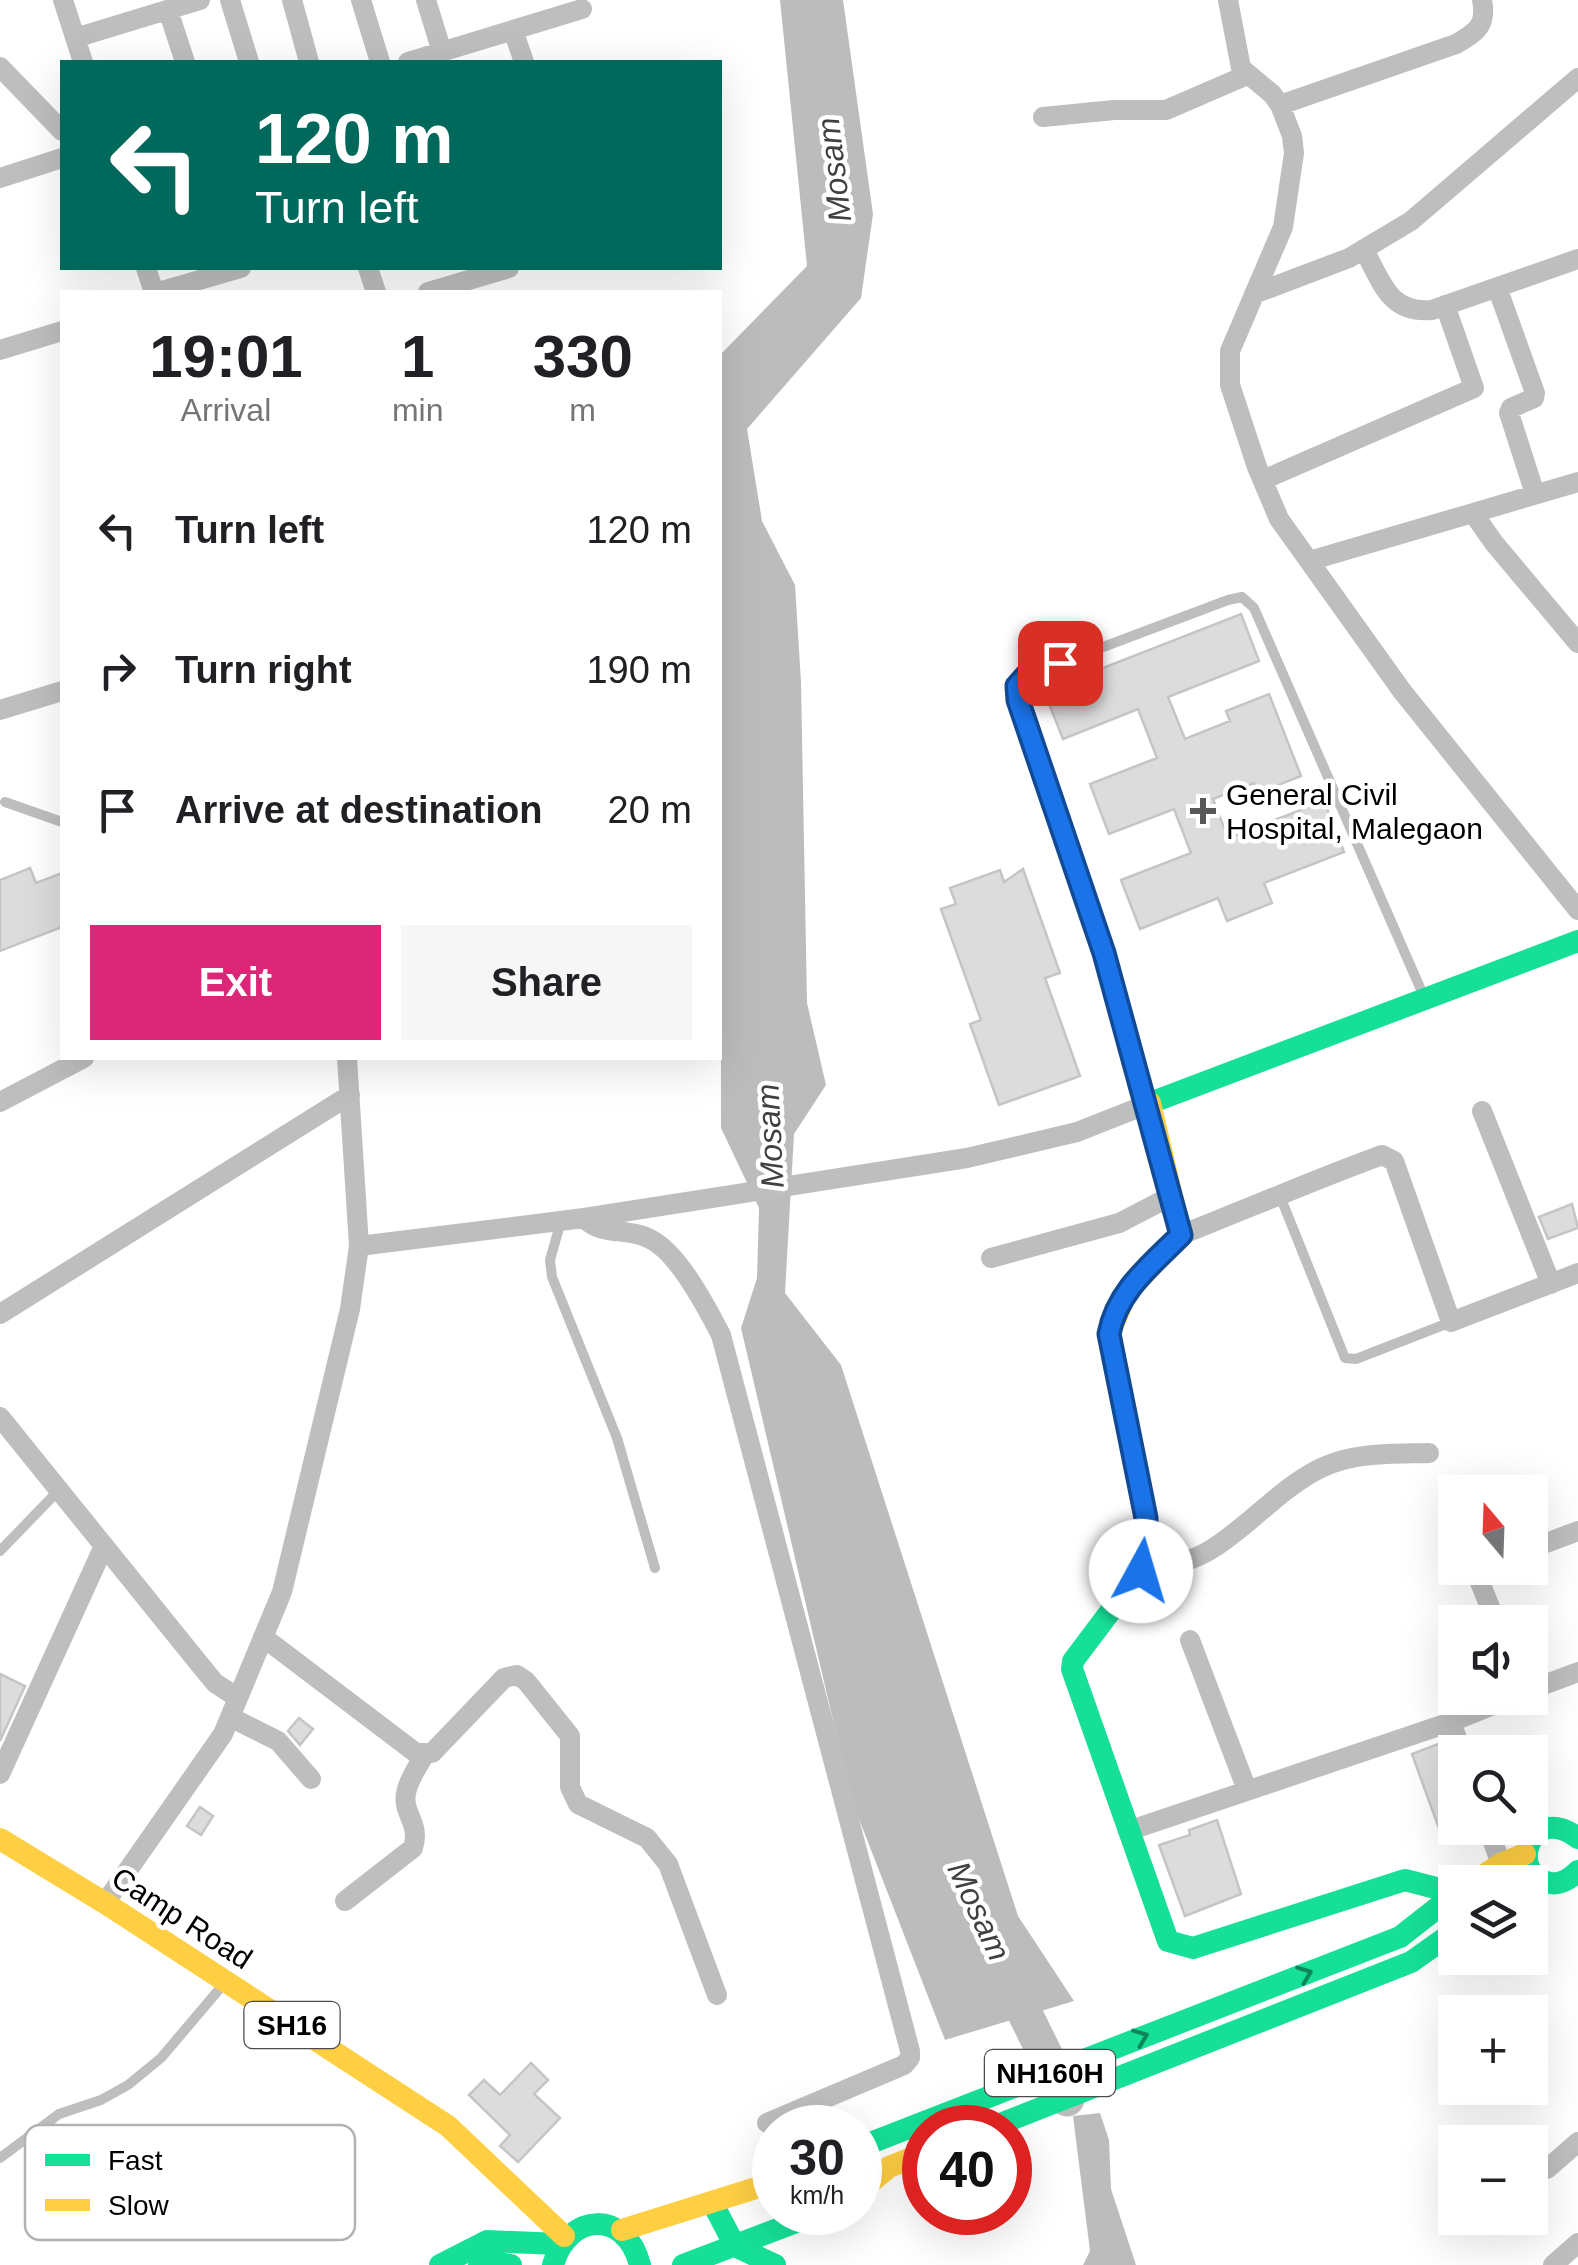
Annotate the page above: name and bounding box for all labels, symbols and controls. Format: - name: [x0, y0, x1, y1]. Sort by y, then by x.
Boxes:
- icon: left: [90, 100, 220, 230]
- text: 120 m: [255, 100, 453, 178]
- water label: Mosam: [810, 116, 858, 224]
- text: Turn left: [255, 182, 418, 233]
- text: 19:01: [149, 323, 303, 390]
- text: 1: [401, 323, 434, 390]
- text: 330: [533, 323, 633, 390]
- text: Arrival: [181, 392, 271, 428]
- text: min: [392, 392, 443, 428]
- text: m: [569, 392, 596, 428]
- icon: left: [90, 503, 145, 558]
- text: Turn left: [175, 509, 324, 551]
- text: 120 m: [586, 509, 692, 551]
- pin: [1018, 621, 1103, 706]
- icon: arrive: [1033, 636, 1088, 691]
- icon: right: [90, 643, 145, 698]
- text: Turn right: [175, 649, 352, 691]
- text: 190 m: [586, 649, 692, 691]
- place label: General Civil Hospital, Malegaon: [1226, 778, 1483, 845]
- icon: arrive: [90, 783, 145, 838]
- text: Arrive at destination: [175, 789, 542, 831]
- text: 20 m: [608, 789, 692, 831]
- marker: General Civil Hospital, Malegaon: [1190, 798, 1216, 824]
- button: Exit: [90, 925, 381, 1040]
- button: Share: [401, 925, 692, 1040]
- water label: Mosam: [749, 1083, 791, 1189]
- north arrow: [1438, 1475, 1548, 1585]
- map controls: [1438, 1475, 1548, 2235]
- position arrow: [1089, 1519, 1193, 1623]
- button: sound: [1438, 1605, 1548, 1715]
- button: search: [1438, 1735, 1548, 1845]
- water label: Mosam: [941, 1856, 1017, 1966]
- street label: Camp Road: [106, 1861, 258, 1975]
- button: layers: [1438, 1865, 1548, 1975]
- one-way arrow: [1295, 1965, 1312, 1986]
- button: +: [1438, 1995, 1548, 2105]
- road number: SH16: [244, 2002, 340, 2048]
- one-way arrow: [1132, 2029, 1149, 2049]
- road number: NH160H: [985, 2050, 1115, 2096]
- speed limit sign: 40: [902, 2105, 1032, 2235]
- legend: [25, 2125, 355, 2240]
- button: −: [1438, 2125, 1548, 2235]
- text: 30: [789, 2130, 845, 2186]
- text: Fast: [108, 2145, 163, 2176]
- text: km/h: [790, 2181, 844, 2209]
- text: Slow: [108, 2190, 169, 2221]

